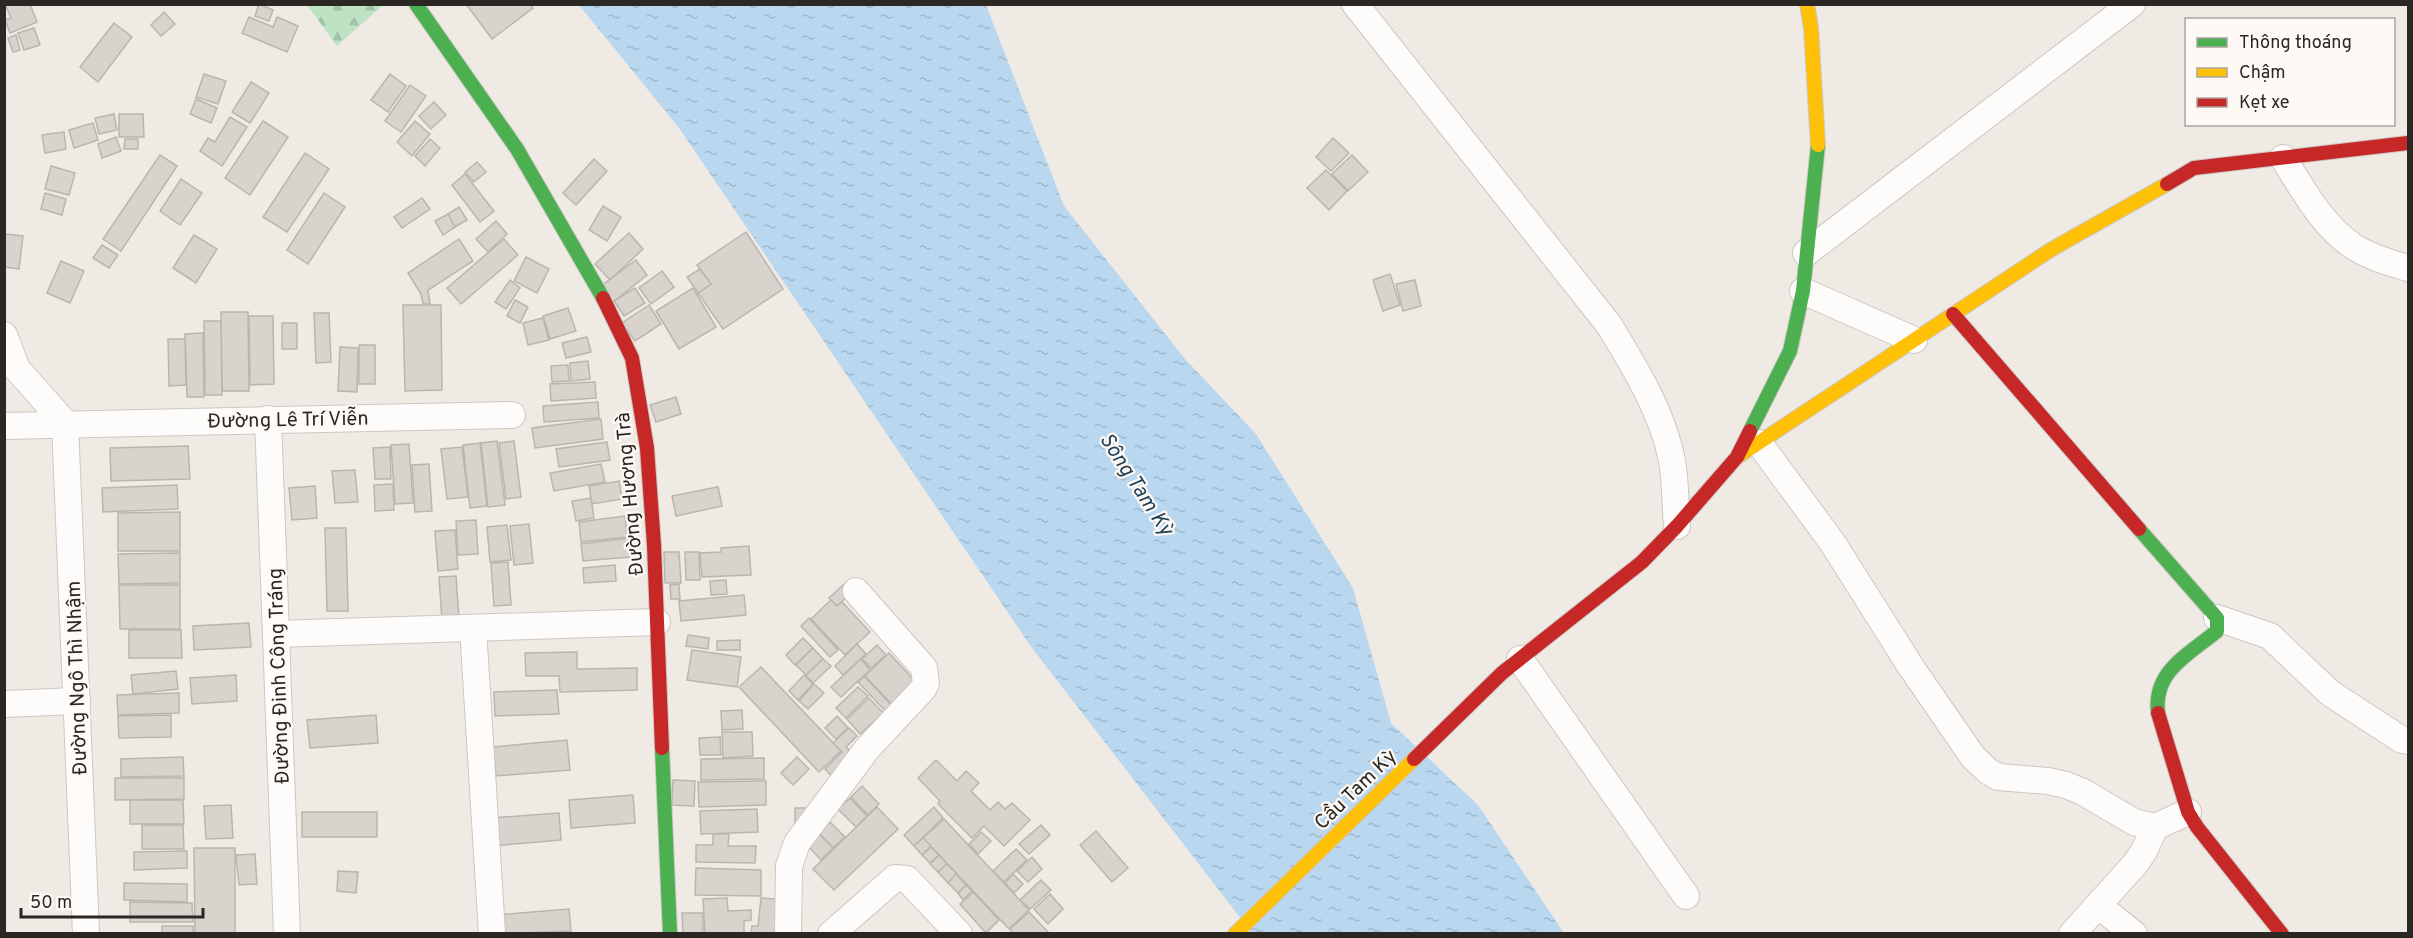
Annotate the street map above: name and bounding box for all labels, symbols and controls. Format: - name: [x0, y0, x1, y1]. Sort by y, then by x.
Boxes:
- legend: [2185, 18, 2395, 126]
- text: Thông thoáng: [2239, 32, 2352, 55]
- text: Chậm: [2239, 62, 2286, 85]
- text: Kẹt xe: [2239, 92, 2289, 115]
- street label: Đường Lê Trí Viễn: [207, 405, 369, 435]
- street label: Đường Hương Trà: [611, 411, 651, 577]
- water label: Sông Tam Kỳ: [1092, 428, 1180, 542]
- street label: Đường Đinh Công Tráng: [263, 567, 297, 784]
- street label: Đường Ngô Thì Nhậm: [62, 580, 94, 776]
- street label: Cầu Tam Kỳ: [1309, 744, 1403, 836]
- scale bar: [21, 881, 202, 919]
- text: 50 m: [30, 892, 72, 915]

